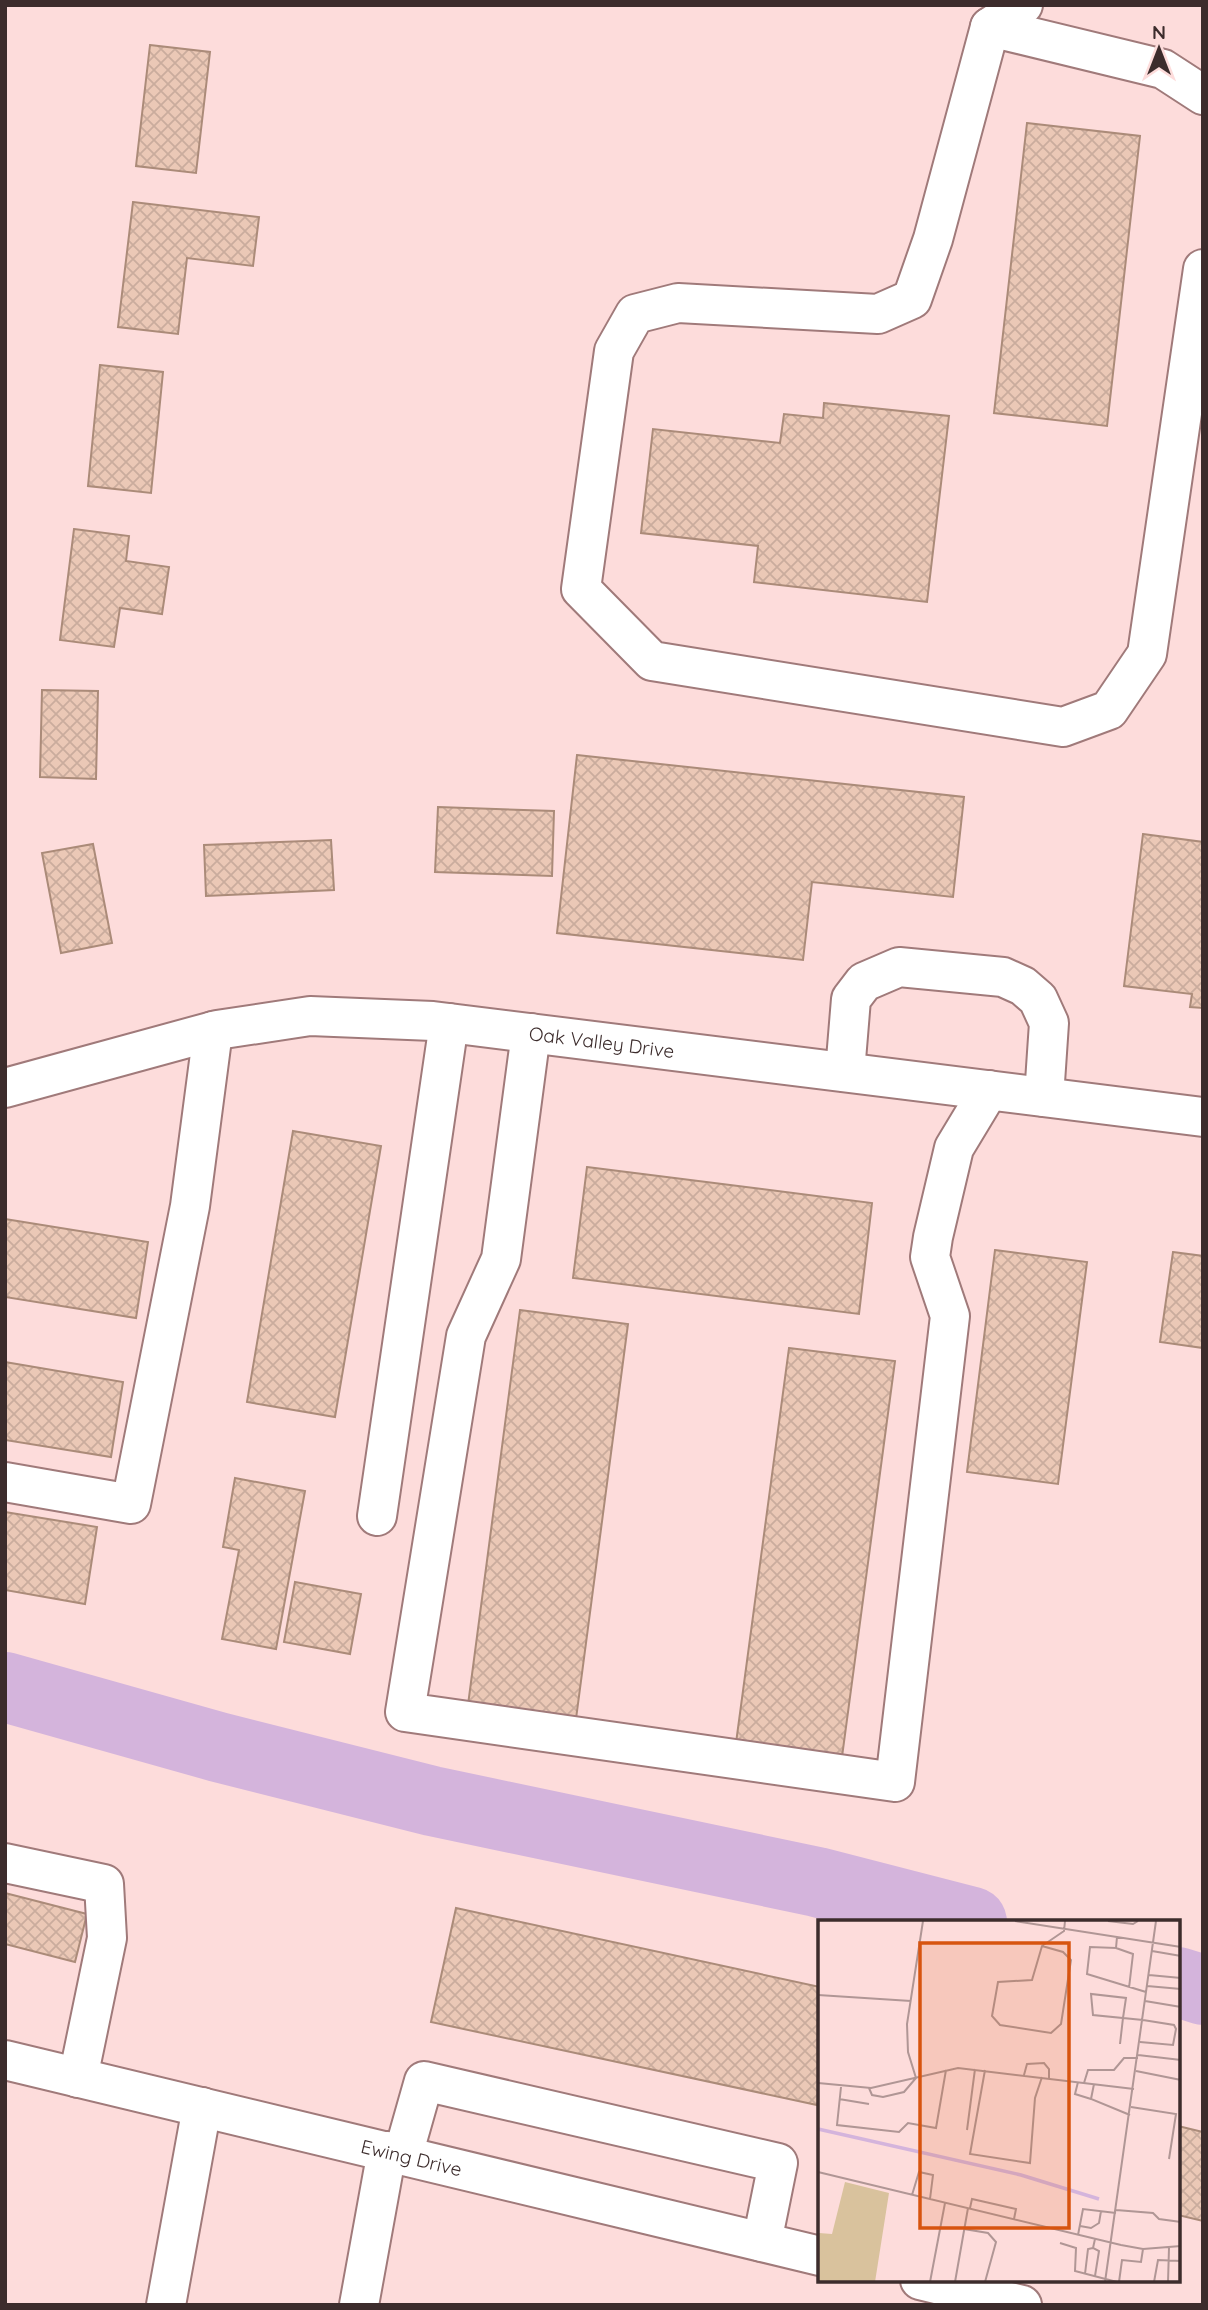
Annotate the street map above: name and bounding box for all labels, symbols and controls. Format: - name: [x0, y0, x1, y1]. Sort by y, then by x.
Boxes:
- north arrow: [1124, 14, 1194, 84]
- text: N: [1152, 20, 1166, 44]
- street label: Oak Valley Drive: [528, 1021, 676, 1063]
- inset map: [818, 1920, 1180, 2282]
- street label: Ewing Drive: [359, 2134, 464, 2181]

